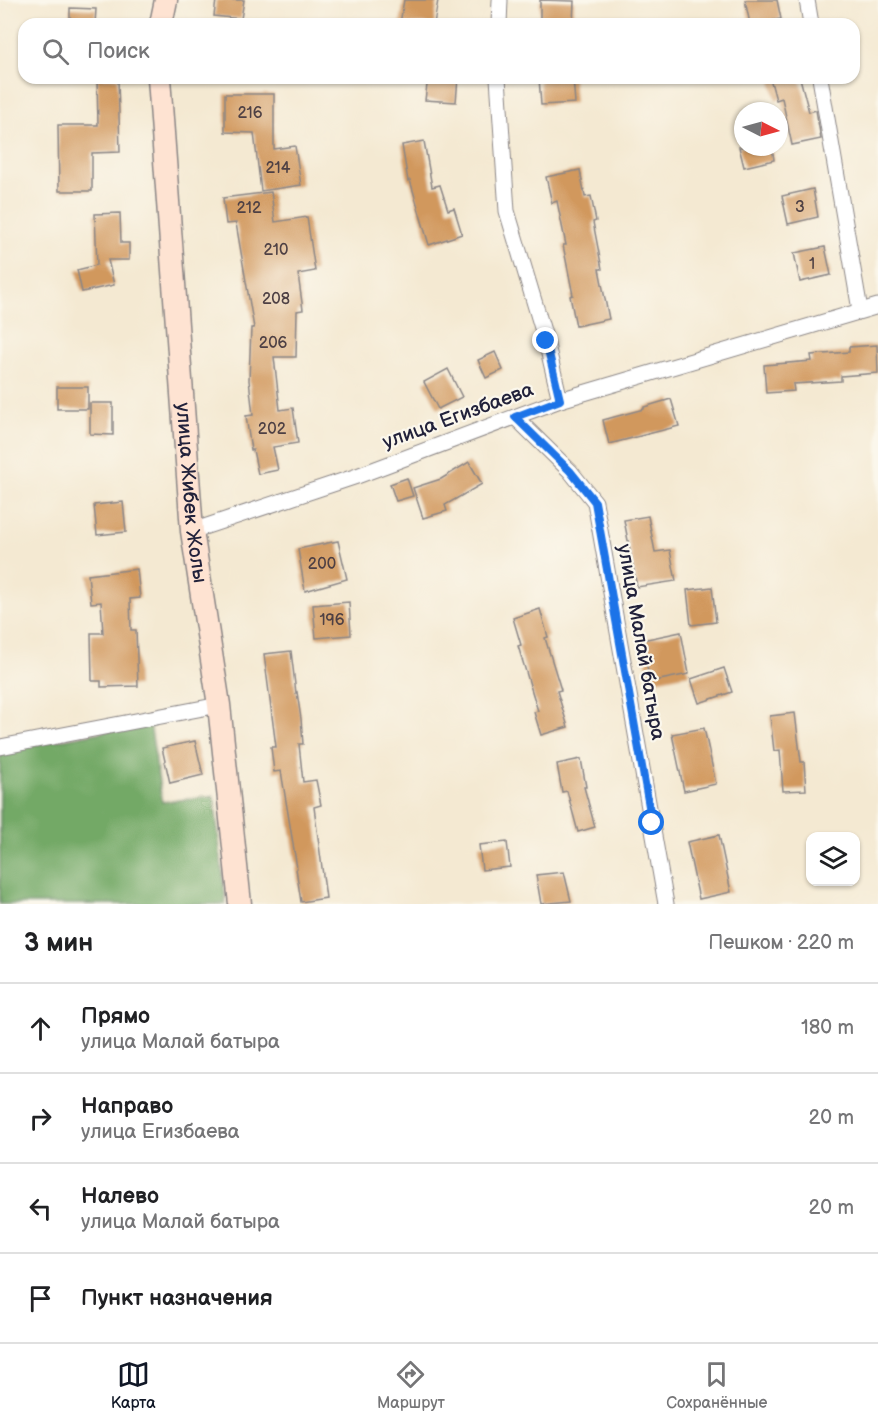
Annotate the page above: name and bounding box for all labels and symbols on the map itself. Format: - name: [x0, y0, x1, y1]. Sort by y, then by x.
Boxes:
- north arrow: [734, 102, 788, 156]
- house number: 216: [237, 104, 263, 123]
- house number: 214: [265, 159, 291, 178]
- house number: 3: [795, 198, 805, 217]
- house number: 212: [237, 199, 262, 218]
- house number: 210: [264, 241, 288, 260]
- house number: 1: [809, 255, 815, 274]
- house number: 208: [262, 290, 290, 309]
- route end: [532, 327, 558, 353]
- house number: 206: [259, 334, 288, 353]
- street label: улица Егизбаева: [379, 378, 537, 454]
- street label: улица Жибек Жолы: [171, 402, 212, 585]
- house number: 202: [258, 420, 287, 439]
- street label: улица Малай батыра: [612, 542, 670, 742]
- house number: 200: [308, 555, 336, 574]
- house number: 196: [319, 611, 345, 630]
- route start: [638, 809, 664, 835]

